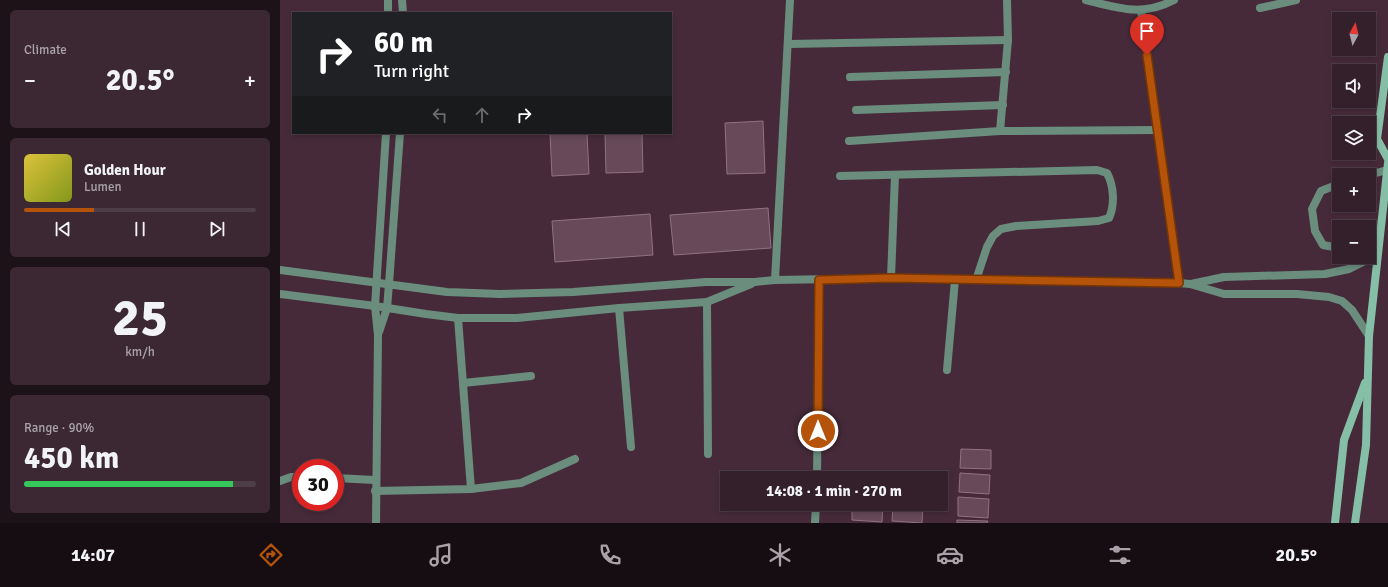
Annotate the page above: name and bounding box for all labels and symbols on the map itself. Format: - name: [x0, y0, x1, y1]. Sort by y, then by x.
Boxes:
- north arrow: [1332, 12, 1376, 56]
- pin: [1130, 14, 1164, 55]
- position arrow: [797, 410, 839, 452]
- speed limit sign: 30: [292, 459, 344, 511]

